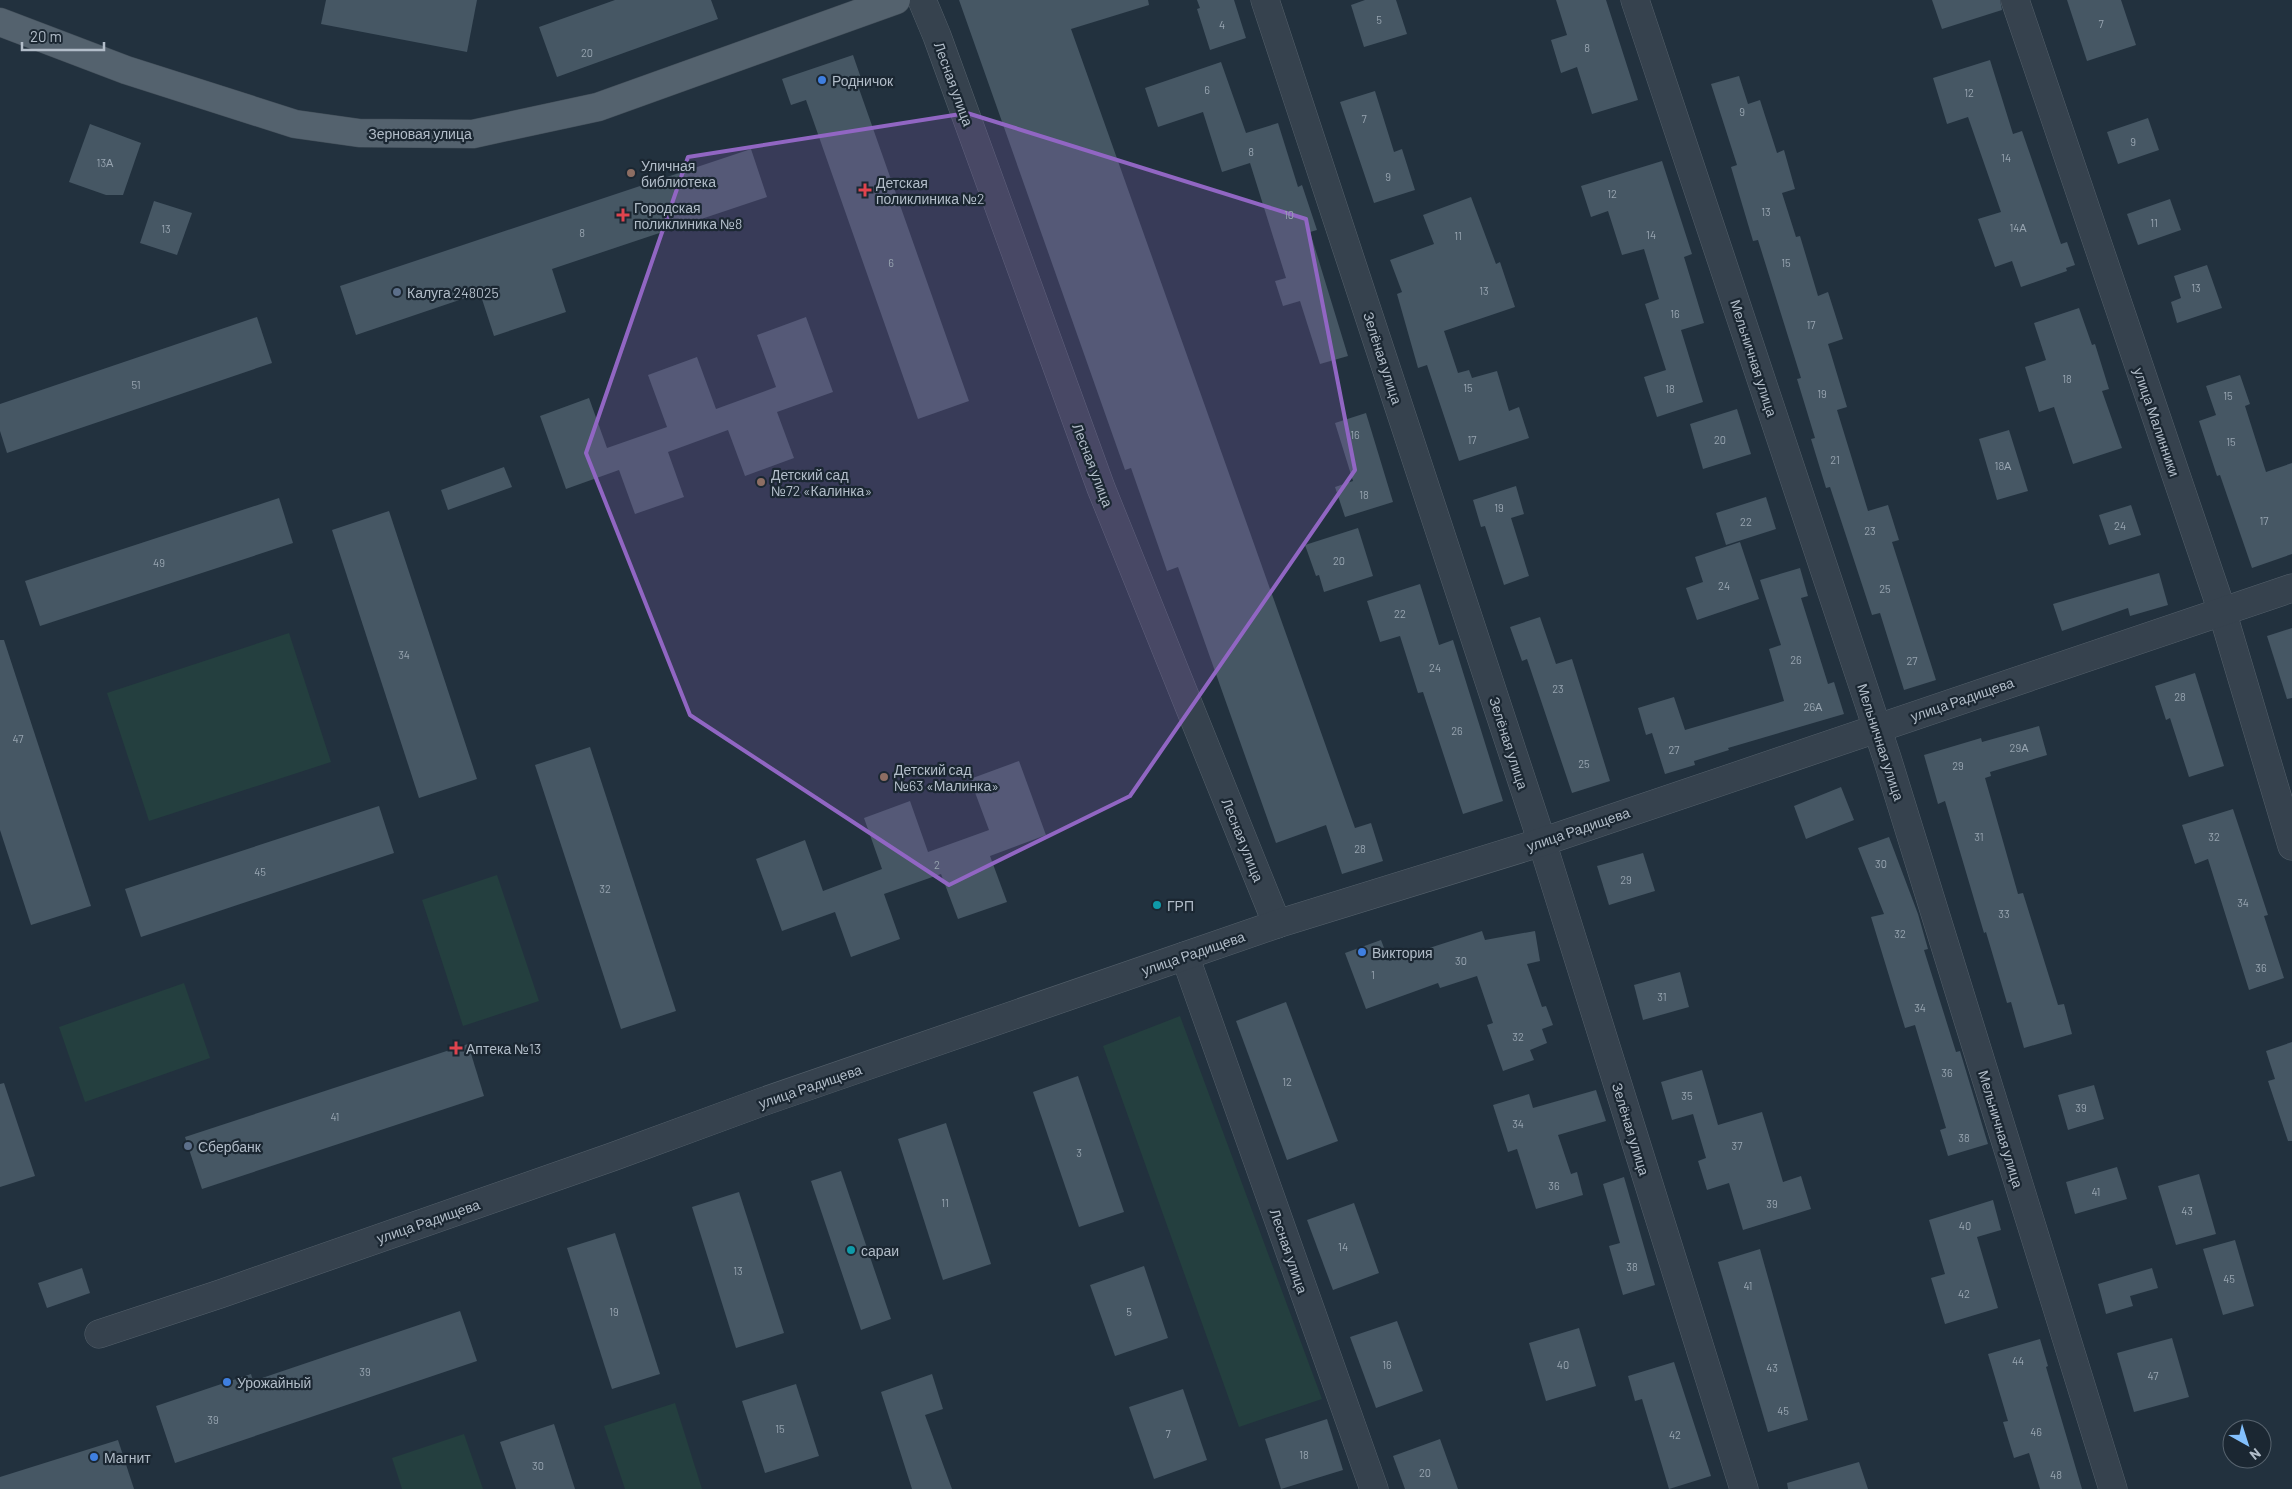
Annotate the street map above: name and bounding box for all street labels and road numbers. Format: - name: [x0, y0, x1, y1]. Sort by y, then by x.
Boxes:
- street label: Лесная улица: [931, 40, 977, 129]
- street label: Зерновая улица: [368, 125, 472, 142]
- street label: Мельничная улица: [1727, 297, 1781, 419]
- street label: Зелёная улица: [1360, 310, 1406, 407]
- street label: улица Малинники: [2130, 365, 2184, 479]
- street label: Лесная улица: [1069, 421, 1117, 509]
- street label: улица Радищева: [1908, 673, 2016, 725]
- street label: Мельничная улица: [1854, 681, 1908, 803]
- street label: Зелёная улица: [1486, 695, 1532, 792]
- street label: Лесная улица: [1219, 796, 1268, 884]
- street label: улица Радищева: [1524, 803, 1632, 855]
- street label: улица Радищева: [1139, 927, 1247, 979]
- street label: улица Радищева: [756, 1060, 864, 1112]
- street label: Мельничная улица: [1975, 1068, 2027, 1190]
- street label: Зелёная улица: [1609, 1081, 1653, 1178]
- street label: улица Радищева: [374, 1195, 482, 1247]
- street label: Лесная улица: [1267, 1206, 1311, 1296]

